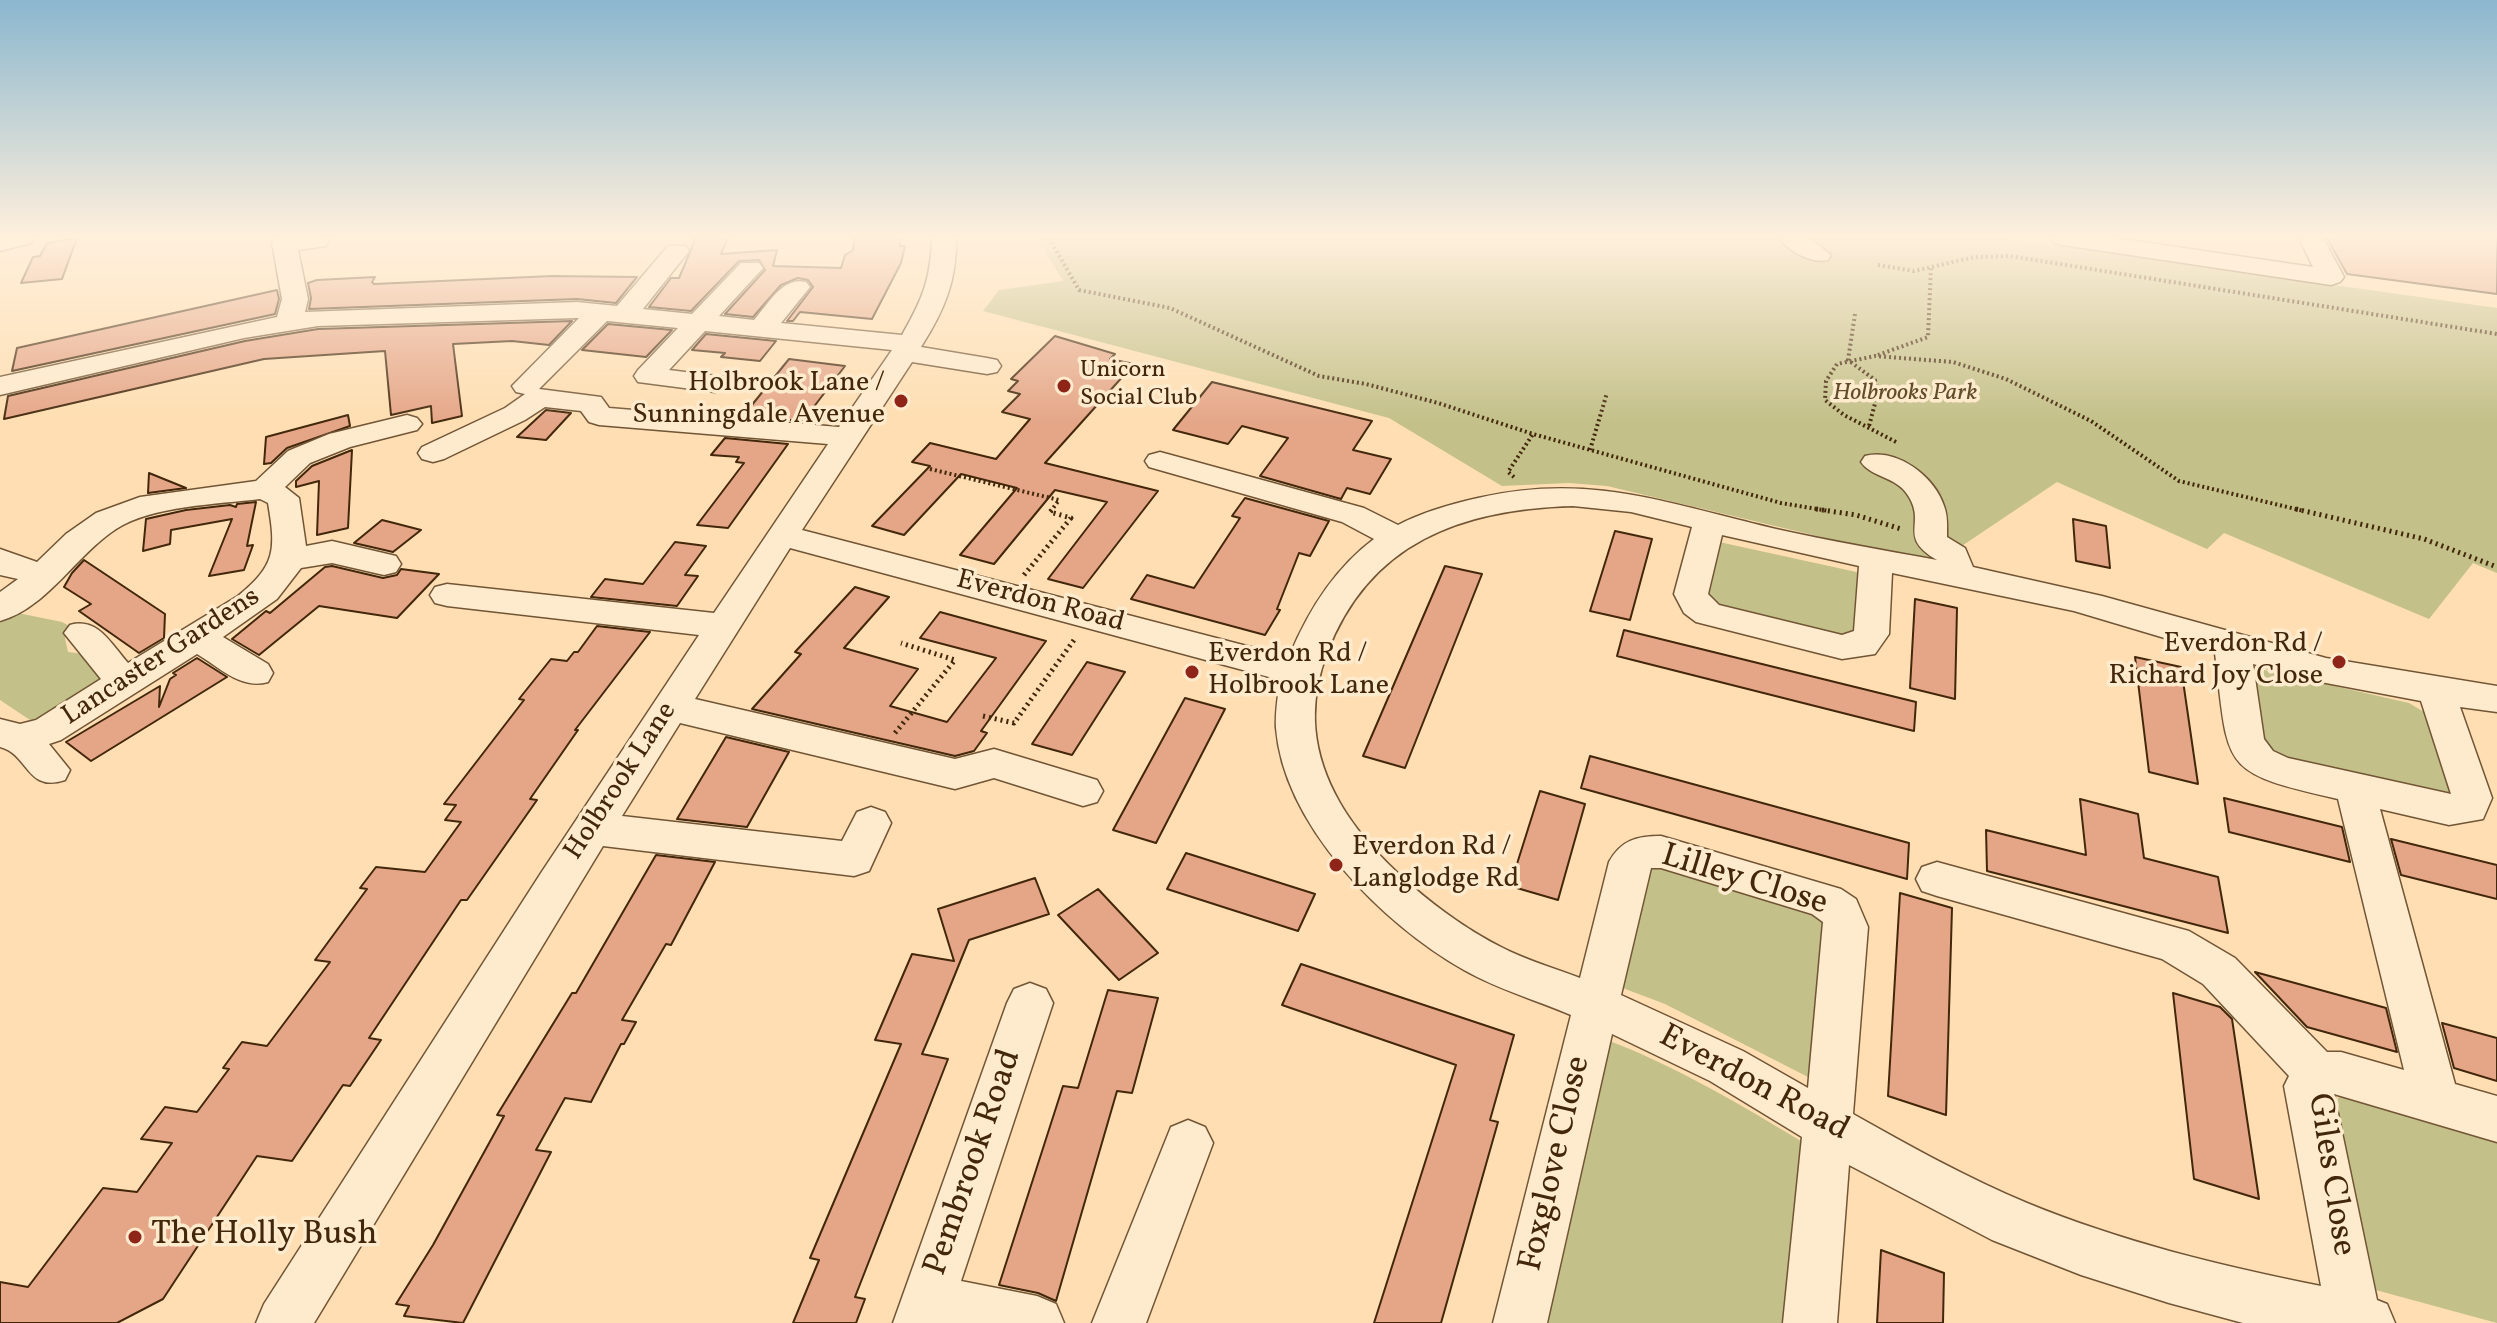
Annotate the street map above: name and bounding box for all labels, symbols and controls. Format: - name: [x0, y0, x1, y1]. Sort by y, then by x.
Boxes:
- place label: Unicorn Social Club: [1080, 358, 1197, 414]
- place label: Holbrook Lane / Sunningdale Avenue: [632, 368, 885, 434]
- marker: Unicorn Social Club: [1055, 377, 1073, 395]
- park label: Holbrooks Park: [1833, 381, 1977, 409]
- marker: Holbrook Lane / Sunningdale Avenue: [892, 392, 910, 410]
- street label: Everdon Road: [952, 564, 1128, 642]
- street label: Lancaster Gardens: [57, 582, 267, 734]
- place label: Everdon Rd / Richard Joy Close: [2108, 629, 2323, 695]
- place label: Everdon Rd / Holbrook Lane: [1208, 639, 1389, 705]
- marker: Everdon Rd / Richard Joy Close: [2330, 653, 2348, 671]
- marker: Everdon Rd / Holbrook Lane: [1183, 663, 1201, 681]
- street label: Holbrook Lane: [559, 697, 685, 867]
- place label: Everdon Rd / Langlodge Rd: [1352, 832, 1519, 898]
- street label: Lilley Close: [1656, 837, 1832, 927]
- marker: Everdon Rd / Langlodge Rd: [1327, 856, 1345, 874]
- street label: Everdon Road: [1651, 1018, 1855, 1152]
- street label: Pembrook Road: [917, 1045, 1033, 1281]
- street label: Foxglove Close: [1512, 1053, 1602, 1275]
- street label: Giles Close: [2296, 1091, 2362, 1259]
- place label: The Holly Bush: [151, 1217, 377, 1257]
- marker: The Holly Bush: [126, 1228, 144, 1246]

